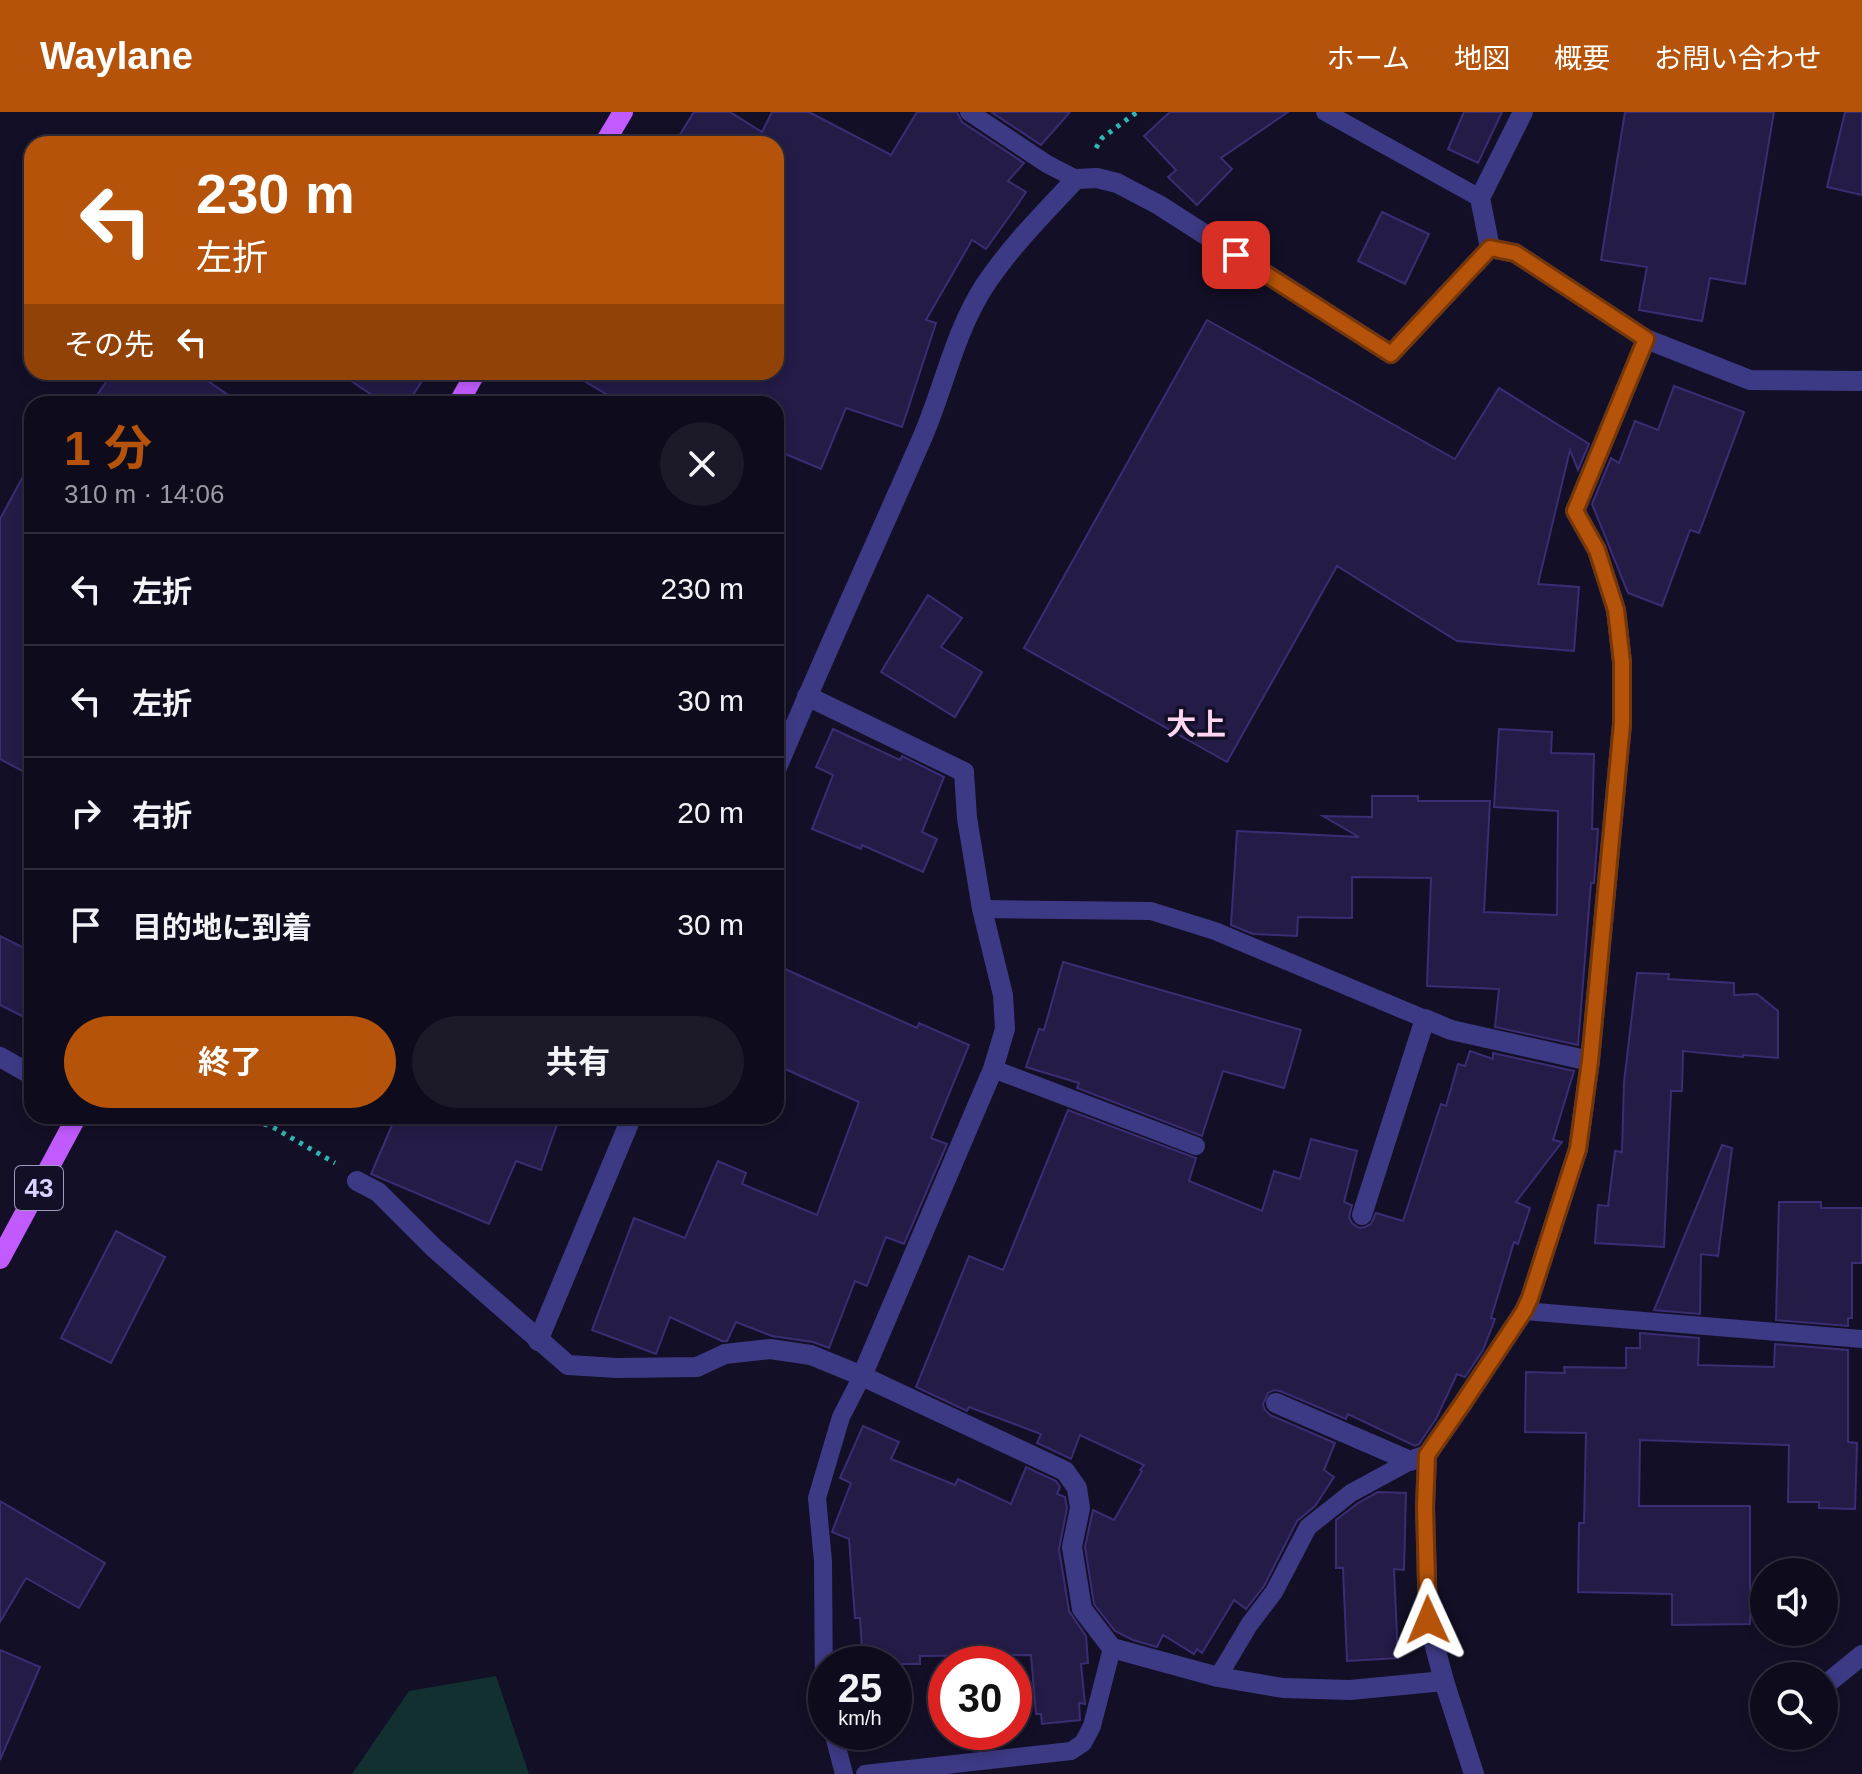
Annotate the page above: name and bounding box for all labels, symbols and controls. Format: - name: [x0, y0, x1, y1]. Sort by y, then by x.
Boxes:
- text: Waylane: [40, 35, 193, 77]
- text: ホーム: [1327, 43, 1410, 74]
- text: 地図: [1454, 43, 1510, 74]
- text: 概要: [1554, 43, 1610, 74]
- text: お問い合わせ: [1654, 43, 1822, 74]
- text: 230 m: [196, 162, 355, 225]
- icon: left: [64, 168, 168, 272]
- pin: [1202, 221, 1270, 289]
- icon: arrive: [1214, 233, 1258, 277]
- text: 左折: [196, 237, 268, 278]
- icon: left: [170, 320, 214, 364]
- text: その先: [64, 328, 154, 361]
- text: 1 分: [64, 422, 152, 475]
- button: close: [660, 422, 744, 506]
- text: 310 m · 14:06: [64, 479, 224, 509]
- icon: left: [64, 567, 108, 611]
- text: 230 m: [661, 572, 744, 605]
- text: 左折: [132, 575, 192, 608]
- icon: left: [64, 679, 108, 723]
- text: 30 m: [677, 684, 744, 717]
- text: 左折: [132, 687, 192, 720]
- district label: 大上: [1166, 708, 1226, 741]
- icon: right: [64, 791, 108, 835]
- text: 20 m: [677, 796, 744, 829]
- text: 右折: [132, 799, 192, 832]
- icon: arrive: [64, 903, 108, 947]
- text: 30 m: [677, 908, 744, 941]
- text: 目的地に到着: [132, 911, 312, 944]
- button: 終了: [64, 1016, 396, 1108]
- button: 共有: [412, 1016, 744, 1108]
- road number: 43: [15, 1166, 63, 1210]
- map controls: [1750, 1558, 1838, 1750]
- button: sound: [1750, 1558, 1838, 1646]
- position arrow: [1386, 1578, 1470, 1662]
- speed limit sign: 30: [928, 1646, 1032, 1750]
- button: search: [1750, 1662, 1838, 1750]
- text: 25: [838, 1666, 882, 1710]
- text: km/h: [838, 1707, 882, 1729]

